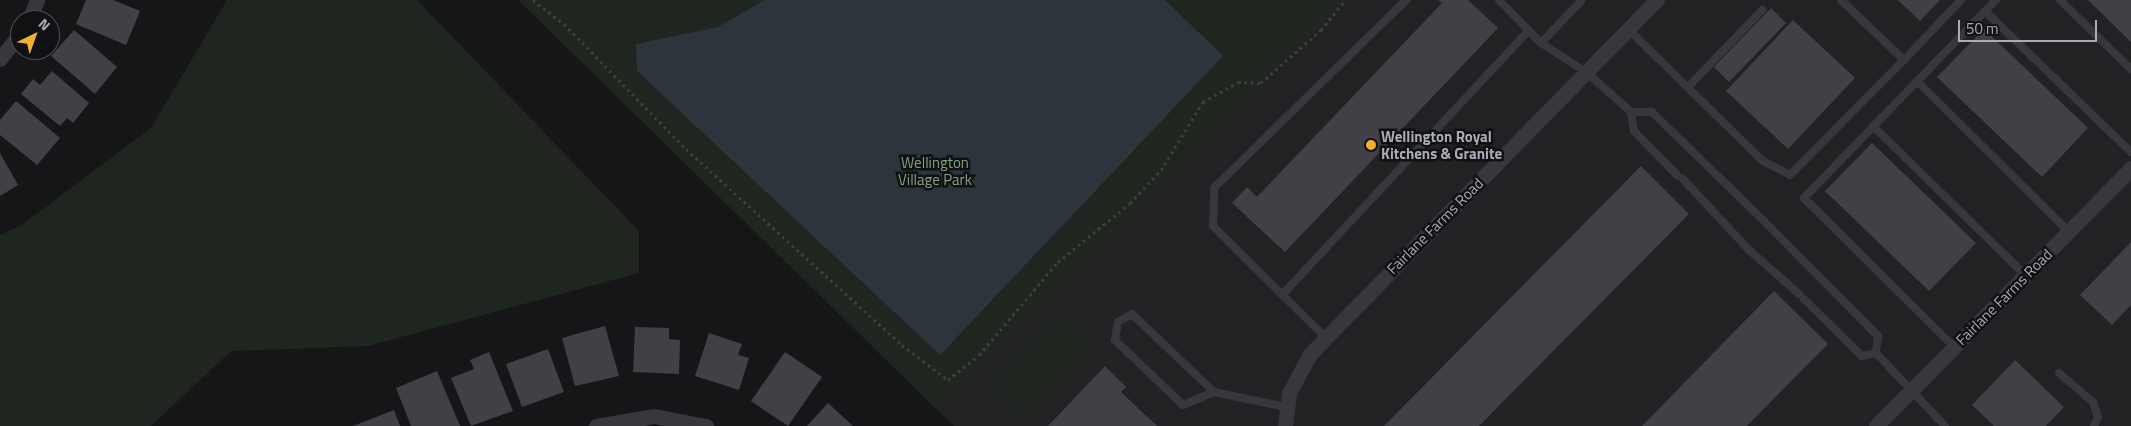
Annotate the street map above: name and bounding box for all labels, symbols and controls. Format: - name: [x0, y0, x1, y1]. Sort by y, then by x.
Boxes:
- north arrow: [10, 10, 60, 60]
- scale bar: [1961, 10, 2100, 42]
- text: N: [34, 13, 55, 35]
- text: 50 m: [1966, 17, 1999, 40]
- place label: Wellington Royal Kitchens & Granite: [1381, 127, 1502, 162]
- marker: Wellington Royal Kitchens & Granite: [1365, 139, 1377, 151]
- park label: Wellington Village Park: [898, 153, 972, 188]
- street label: Fairlane Farms Road: [1383, 174, 1487, 278]
- street label: Fairlane Farms Road: [1952, 245, 2056, 349]

